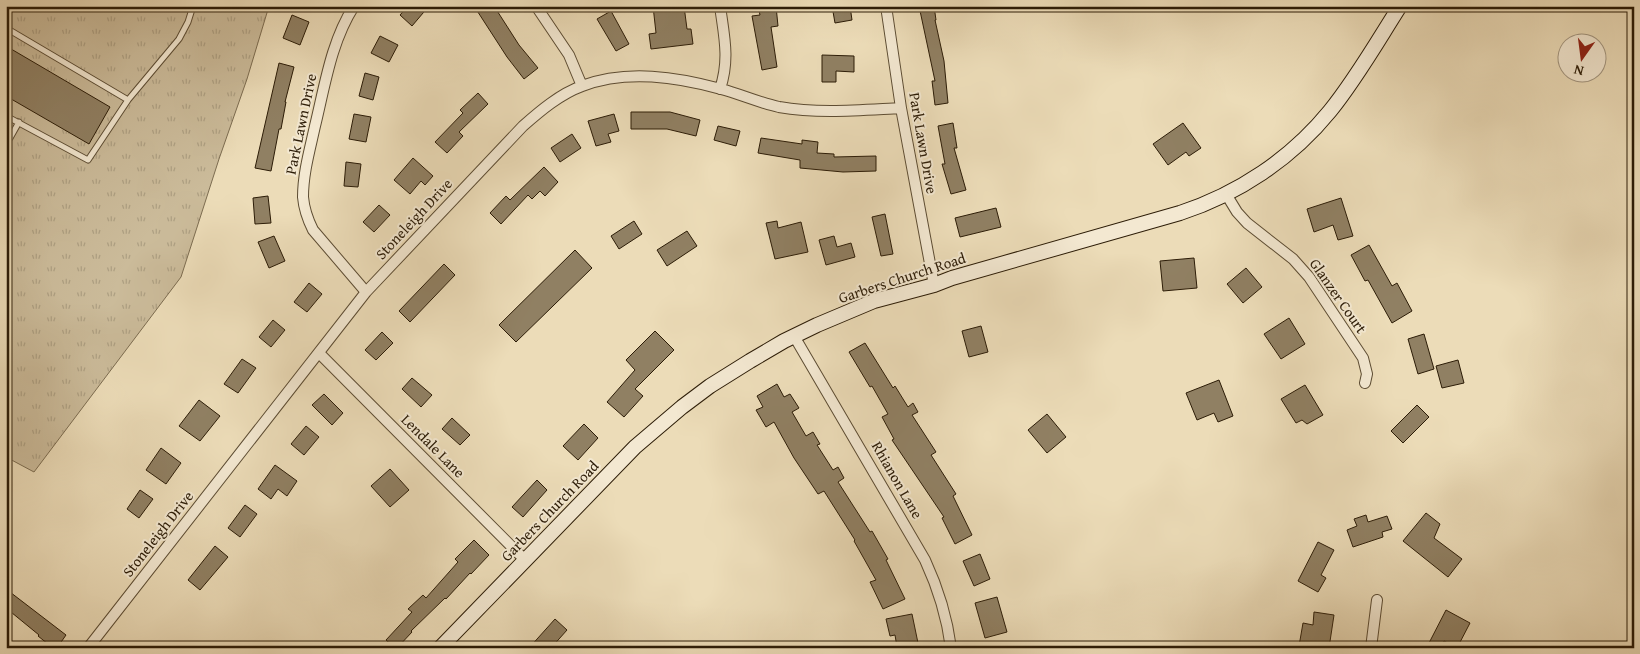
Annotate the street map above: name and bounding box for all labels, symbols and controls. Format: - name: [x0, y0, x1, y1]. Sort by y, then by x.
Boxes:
- north arrow: [1558, 32, 1608, 82]
- text: N: [1571, 60, 1586, 81]
- street label: Park Lawn Drive: [280, 72, 321, 176]
- street label: Park Lawn Drive: [904, 91, 943, 195]
- street label: Stoneleigh Drive: [370, 173, 457, 264]
- street label: Garbers Church Road: [836, 247, 968, 308]
- street label: Glanzer Court: [1305, 254, 1372, 338]
- street label: Lendale Lane: [397, 409, 470, 482]
- street label: Rhianon Lane: [867, 437, 928, 522]
- street label: Garbers Church Road: [496, 456, 603, 566]
- street label: Stoneleigh Drive: [117, 486, 198, 581]

